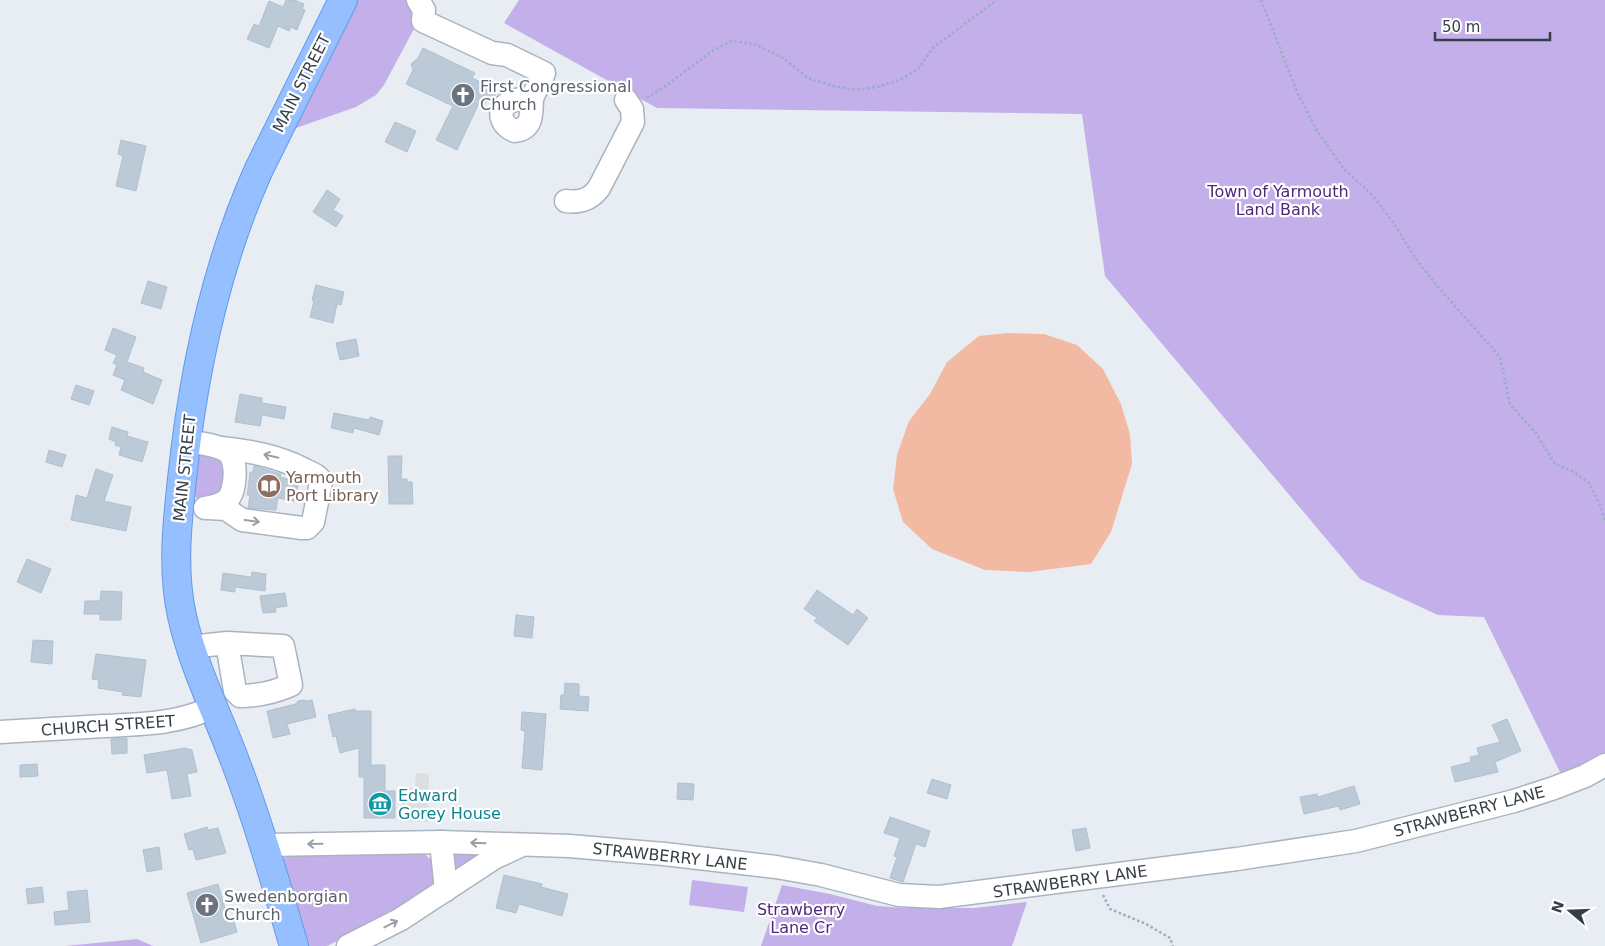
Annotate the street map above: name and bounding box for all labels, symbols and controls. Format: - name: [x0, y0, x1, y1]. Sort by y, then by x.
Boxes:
- scale bar: [1435, 10, 1550, 42]
- text: 50 m: [1442, 18, 1480, 36]
- street label: MAIN STREET: [269, 31, 334, 135]
- place label: First Congressional Church: [480, 77, 631, 114]
- church icon: First Congressional Church: [450, 82, 476, 108]
- park label: Town of Yarmouth Land Bank: [1206, 182, 1349, 219]
- street label: MAIN STREET: [169, 413, 200, 523]
- one-way arrow: [264, 451, 280, 460]
- place label: Yarmouth Port Library: [285, 468, 379, 505]
- library icon: Yarmouth Port Library: [256, 473, 282, 499]
- one-way arrow: [244, 517, 260, 527]
- street label: CHURCH STREET: [40, 711, 176, 740]
- street label: STRAWBERRY LANE: [1391, 782, 1547, 841]
- place label: Edward Gorey House: [398, 786, 501, 823]
- museum icon: Edward Gorey House: [367, 791, 393, 817]
- one-way arrow: [470, 838, 486, 848]
- one-way arrow: [308, 839, 324, 849]
- street label: STRAWBERRY LANE: [592, 839, 748, 874]
- street label: STRAWBERRY LANE: [992, 861, 1149, 902]
- north arrow: [1545, 886, 1595, 936]
- place label: Swedenborgian Church: [224, 887, 348, 924]
- church icon: Swedenborgian Church: [194, 892, 220, 918]
- text: N: [1548, 899, 1567, 915]
- park label: Strawberry Lane Cr: [757, 900, 845, 937]
- one-way arrow: [384, 919, 399, 929]

